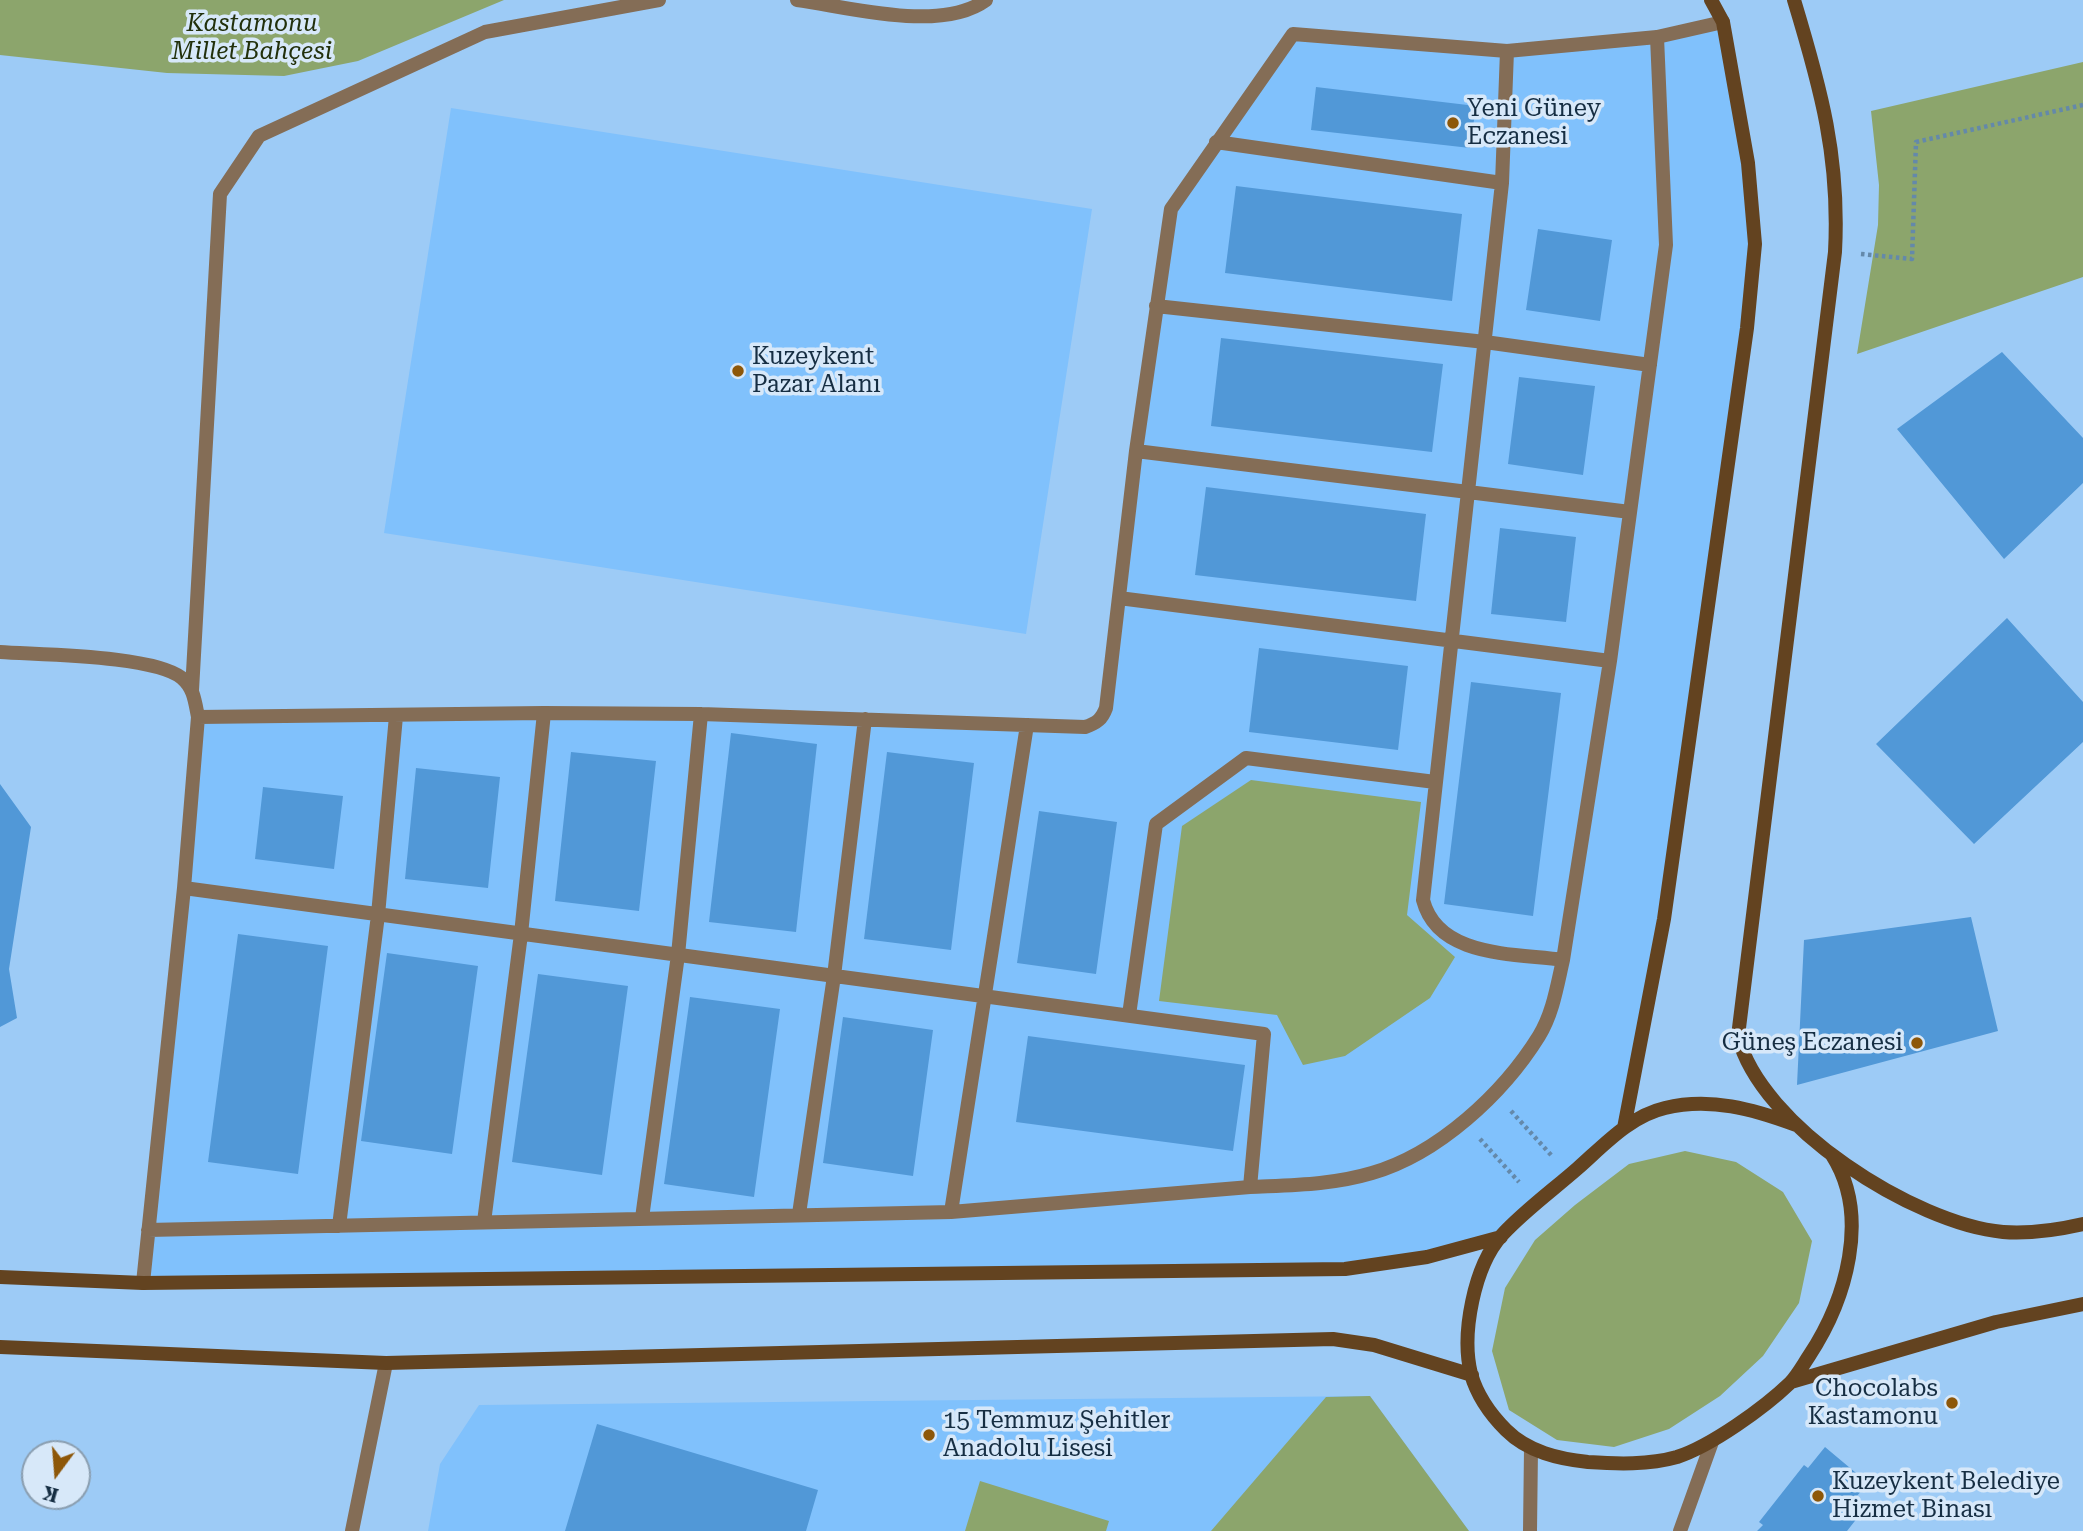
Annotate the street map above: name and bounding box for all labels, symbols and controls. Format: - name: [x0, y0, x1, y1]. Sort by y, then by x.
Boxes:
- park label: Kastamonu Millet Bahçesi: [172, 10, 332, 66]
- place label: Yeni Güney Eczanesi: [1467, 95, 1601, 151]
- marker: Yeni Güney Eczanesi: [1445, 115, 1461, 131]
- place label: Kuzeykent Pazar Alanı: [752, 343, 881, 399]
- marker: Kuzeykent Pazar Alanı: [730, 363, 746, 379]
- place label: Güneş Eczanesi: [1722, 1029, 1903, 1057]
- marker: Güneş Eczanesi: [1909, 1035, 1925, 1051]
- place label: Chocolabs Kastamonu: [1808, 1375, 1938, 1431]
- marker: Chocolabs Kastamonu: [1944, 1395, 1960, 1411]
- place label: 15 Temmuz Şehitler Anadolu Lisesi: [943, 1407, 1170, 1463]
- marker: 15 Temmuz Şehitler Anadolu Lisesi: [921, 1427, 937, 1443]
- north arrow: [21, 1440, 91, 1510]
- place label: Kuzeykent Belediye Hizmet Binası: [1832, 1468, 2060, 1524]
- text: K: [40, 1481, 61, 1507]
- marker: Kuzeykent Belediye Hizmet Binası: [1810, 1488, 1826, 1504]

